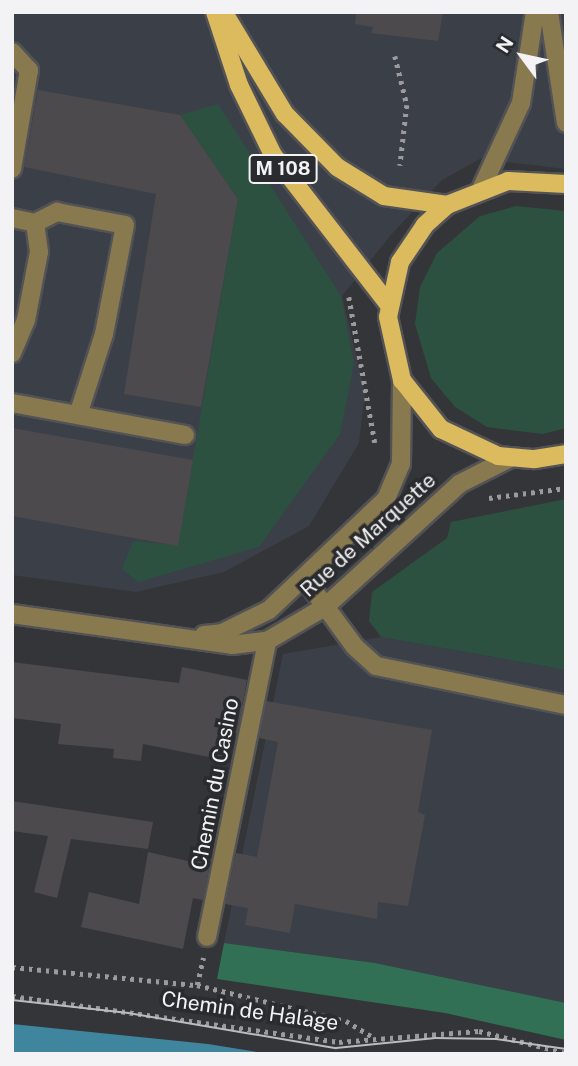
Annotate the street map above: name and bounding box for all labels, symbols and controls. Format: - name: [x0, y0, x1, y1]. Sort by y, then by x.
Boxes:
- north arrow: [487, 21, 557, 91]
- text: N: [491, 32, 518, 57]
- road number: M 108: [248, 154, 318, 184]
- street label: Rue de Marquette: [295, 467, 441, 603]
- street label: Chemin du Casino: [186, 696, 244, 872]
- street label: Chemin de Halage: [160, 986, 340, 1036]

